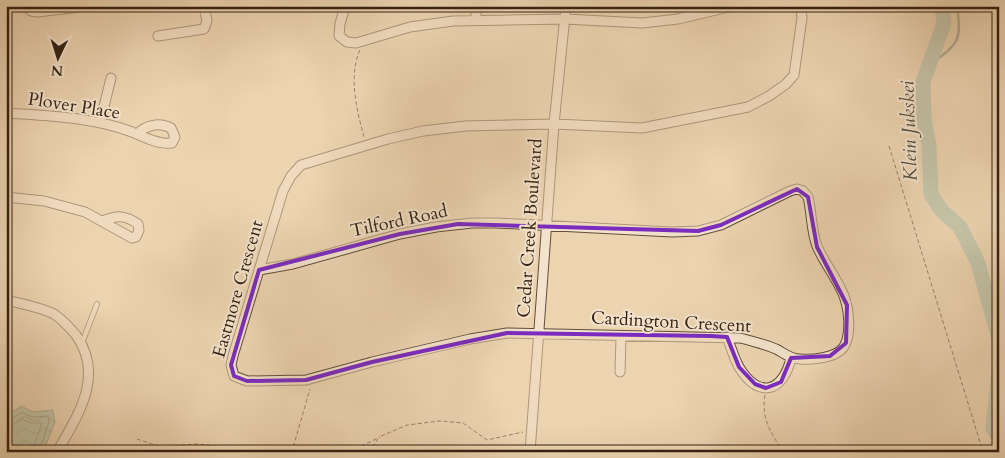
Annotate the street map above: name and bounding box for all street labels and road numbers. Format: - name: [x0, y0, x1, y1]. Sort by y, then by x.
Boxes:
- street label: Plover Place: [26, 86, 122, 126]
- street label: Cedar Creek Boulevard: [511, 137, 549, 318]
- street label: Tilford Road: [348, 198, 450, 243]
- street label: Eastmore Crescent: [206, 217, 270, 361]
- street label: Cardington Crescent: [590, 305, 752, 339]

